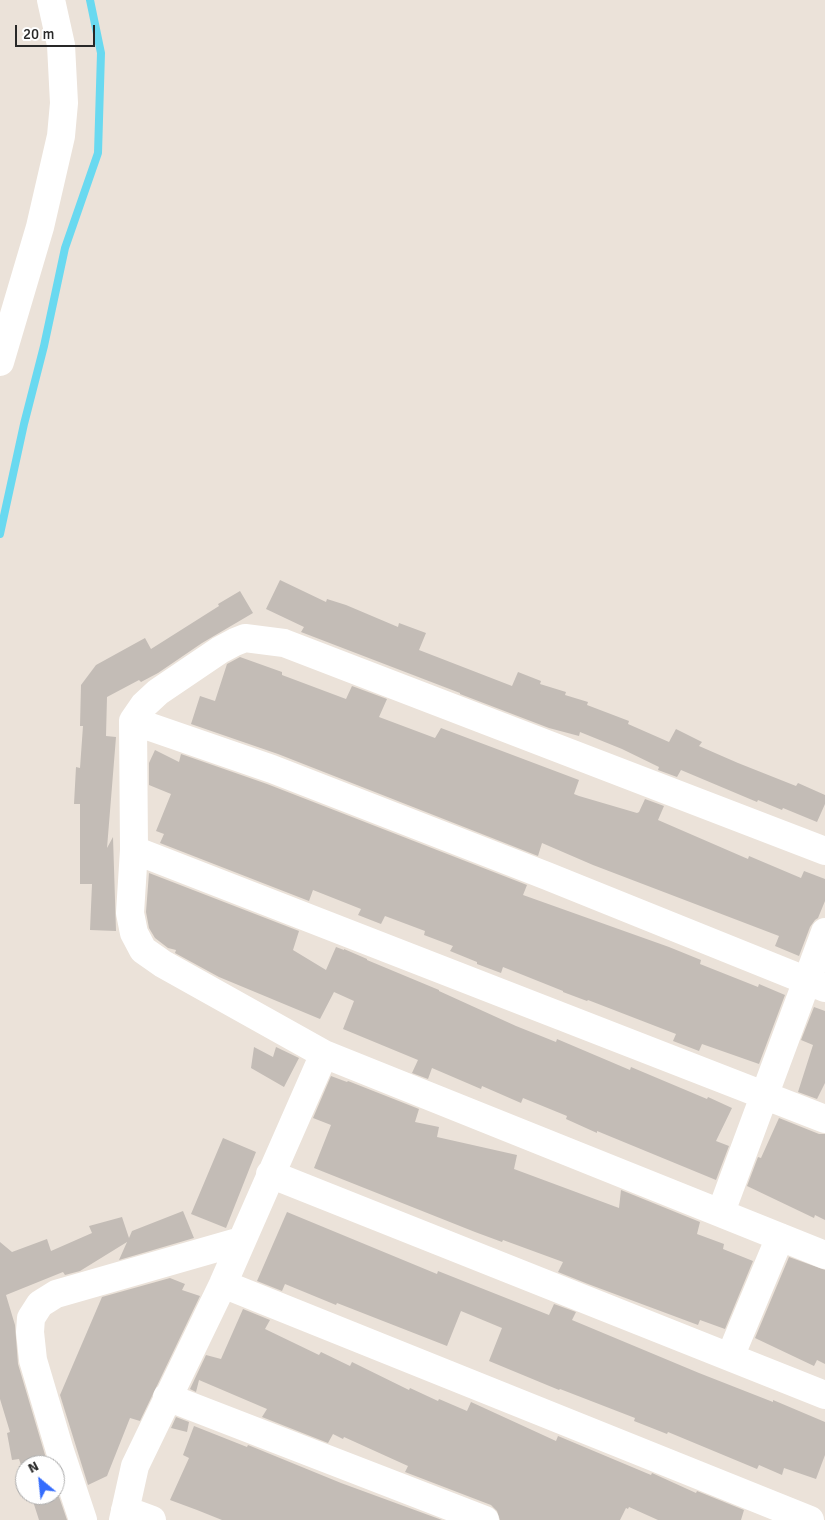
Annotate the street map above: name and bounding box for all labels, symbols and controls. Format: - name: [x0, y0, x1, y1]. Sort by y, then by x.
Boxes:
- scale bar: [18, 15, 98, 47]
- text: 20 m: [23, 25, 54, 43]
- north arrow: [15, 1455, 65, 1505]
- text: N: [25, 1457, 41, 1477]

